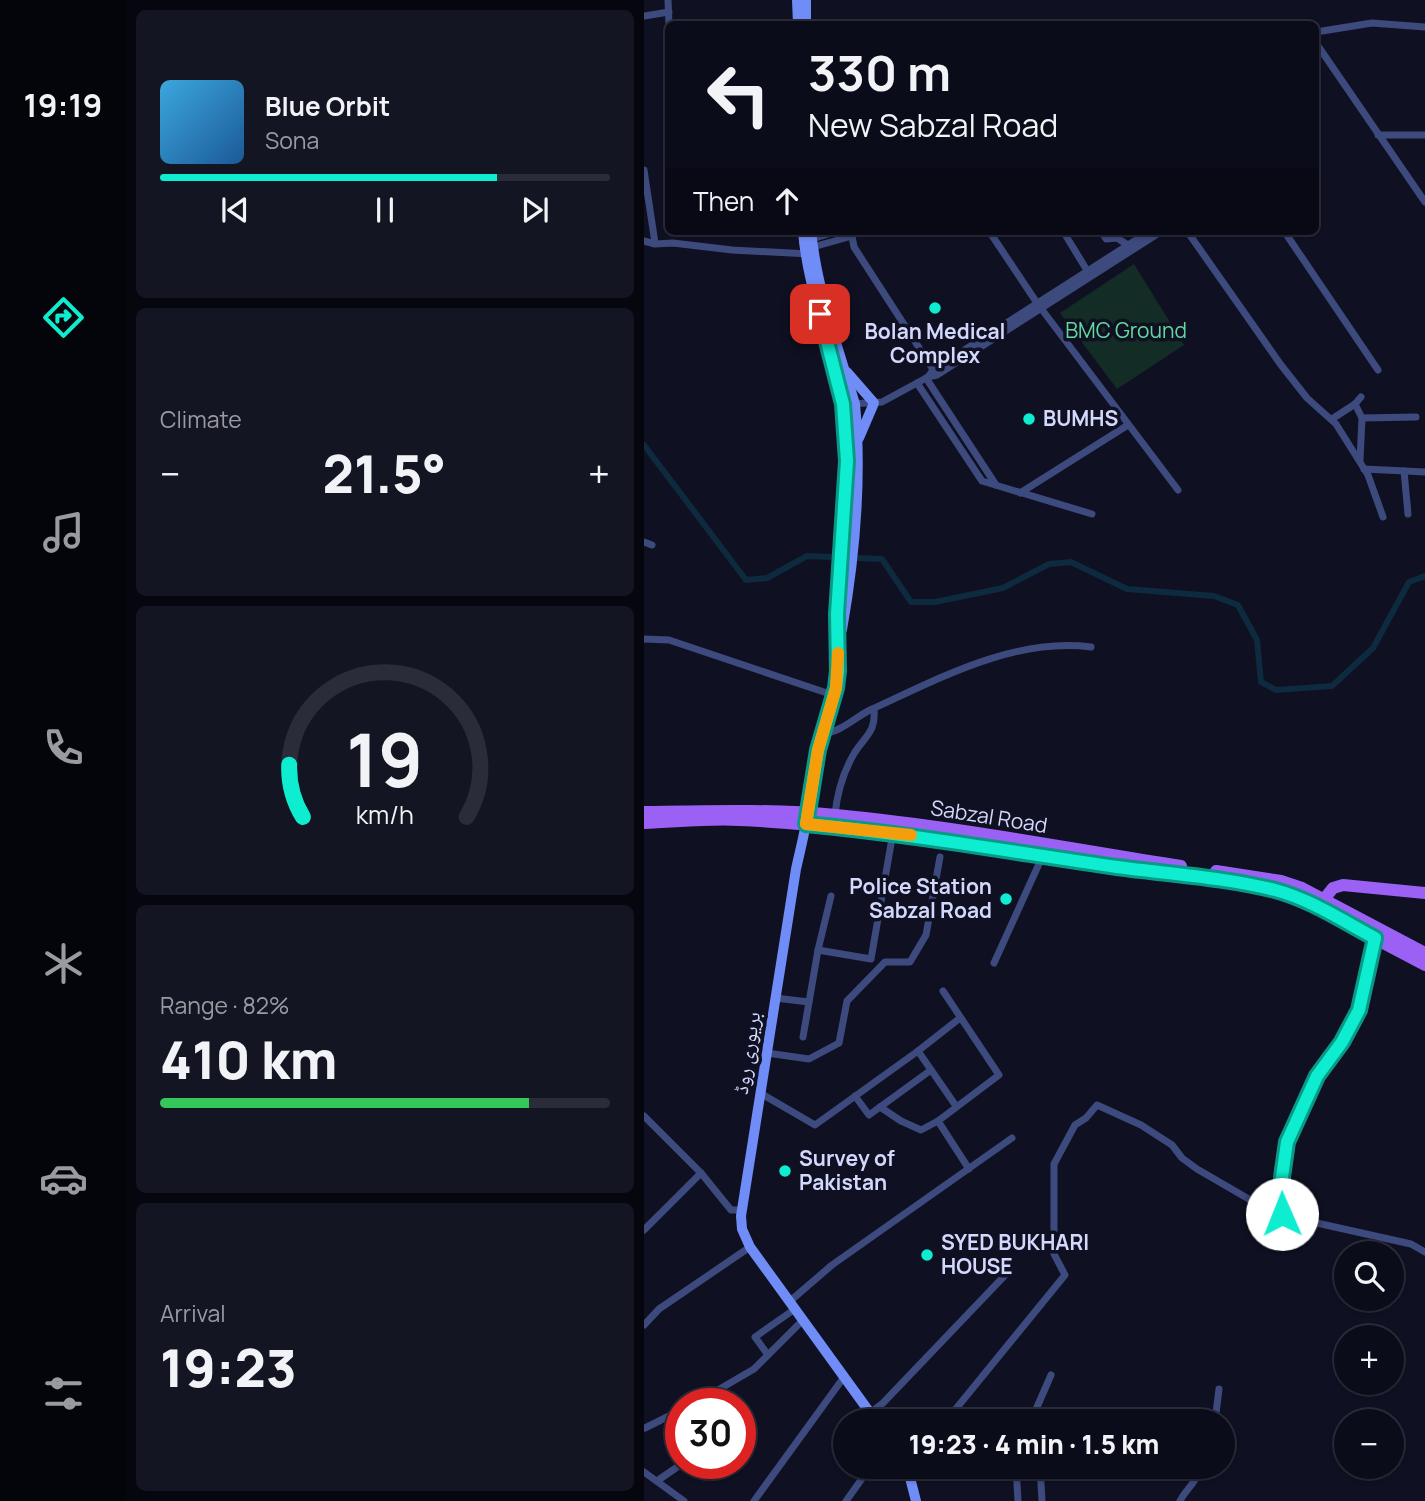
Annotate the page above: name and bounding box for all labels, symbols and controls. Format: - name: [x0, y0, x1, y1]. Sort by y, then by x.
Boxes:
- text: 330 m: [808, 39, 951, 106]
- icon: left: [693, 49, 784, 140]
- text: 19:19: [24, 83, 102, 127]
- text: Blue Orbit: [265, 88, 390, 124]
- text: New Sabzal Road: [808, 103, 1058, 147]
- text: Sona: [265, 124, 319, 156]
- icon: ahead: [768, 182, 806, 220]
- text: Then: [693, 183, 754, 219]
- icon: previous: [216, 191, 254, 229]
- icon: pause: [366, 191, 404, 229]
- icon: next: [516, 191, 554, 229]
- pin: [790, 284, 850, 344]
- icon: directions: [39, 293, 88, 342]
- icon: arrive: [801, 295, 839, 333]
- marker: Bolan Medical Complex: [927, 300, 943, 316]
- park label: BMC Ground: [1065, 316, 1187, 344]
- place label: Bolan Medical Complex: [865, 317, 1005, 369]
- text: Climate: [160, 403, 242, 435]
- place label: BUMHS: [1043, 404, 1118, 432]
- marker: BUMHS: [1021, 411, 1037, 427]
- text: 21.5°: [323, 438, 446, 509]
- text: −: [160, 447, 181, 499]
- text: +: [588, 447, 610, 499]
- icon: music: [39, 508, 88, 557]
- text: 19: [346, 709, 424, 809]
- icon: phone: [39, 723, 88, 772]
- street label: Sabzal Road: [929, 793, 1049, 839]
- text: km/h: [356, 796, 414, 831]
- place label: Police Station Sabzal Road: [849, 872, 992, 924]
- marker: Police Station Sabzal Road: [998, 891, 1014, 907]
- icon: climate: [39, 939, 88, 988]
- text: Range · 82%: [160, 989, 290, 1021]
- street label: بریوری روڈ: [726, 1010, 766, 1096]
- text: 410 km: [160, 1024, 337, 1095]
- place label: Survey of Pakistan: [799, 1144, 895, 1196]
- icon: car: [39, 1154, 88, 1203]
- marker: Survey of Pakistan: [777, 1163, 793, 1179]
- position arrow: [1245, 1177, 1319, 1251]
- place label: SYED BUKHARI HOUSE: [941, 1228, 1089, 1280]
- map controls: [1334, 1241, 1404, 1479]
- button: search: [1334, 1241, 1404, 1311]
- marker: SYED BUKHARI HOUSE: [919, 1247, 935, 1263]
- text: Arrival: [160, 1297, 226, 1329]
- button: +: [1334, 1325, 1404, 1395]
- text: 19:23: [160, 1332, 297, 1403]
- icon: filters: [39, 1369, 88, 1418]
- speed limit sign: 30: [665, 1388, 756, 1479]
- button: −: [1334, 1409, 1404, 1479]
- text: 19:23 · 4 min · 1.5 km: [909, 1426, 1159, 1462]

